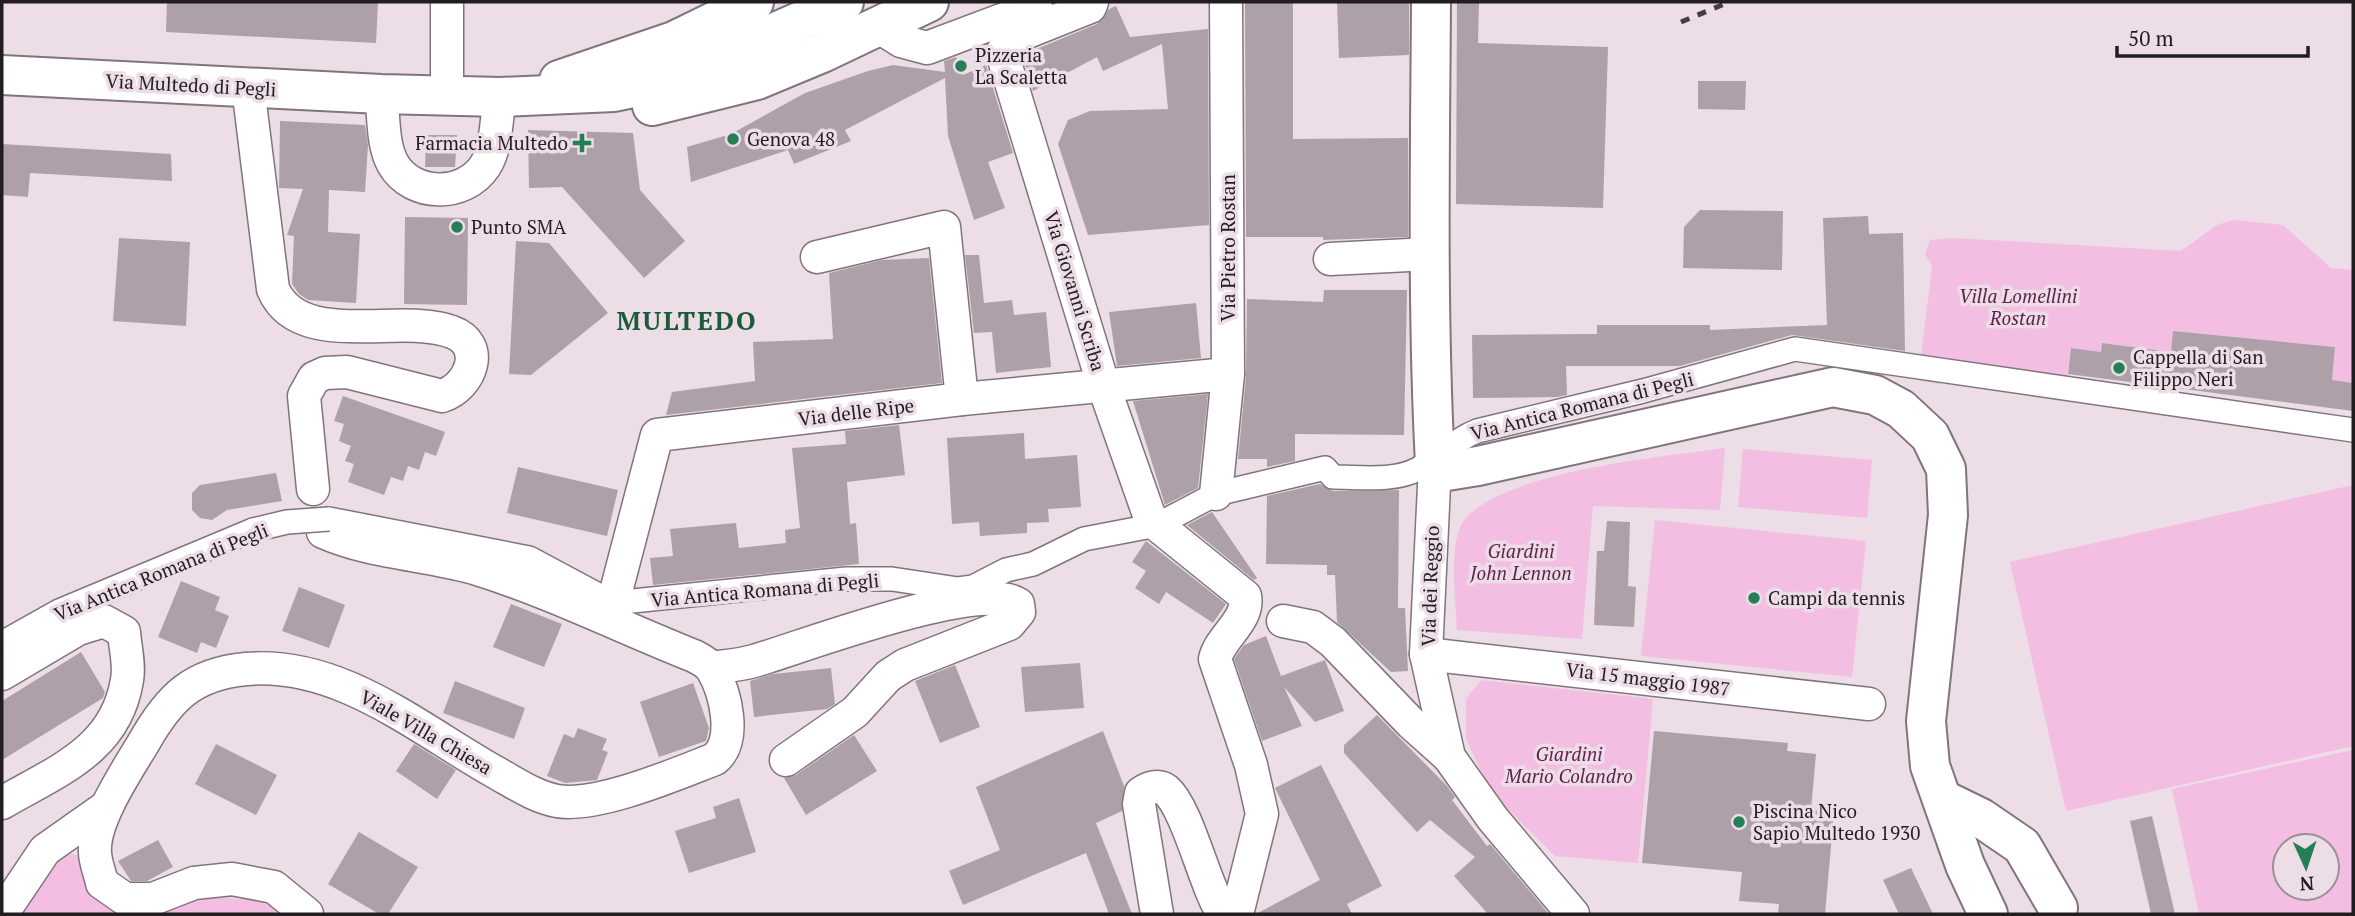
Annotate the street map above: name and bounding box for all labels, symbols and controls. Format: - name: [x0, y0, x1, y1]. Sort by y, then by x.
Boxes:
- scale bar: [2117, 14, 2308, 58]
- text: 50 m: [2128, 24, 2174, 52]
- place label: Pizzeria La Scaletta: [975, 42, 1068, 89]
- marker: Pizzeria La Scaletta: [953, 58, 969, 74]
- street label: Via Multedo di Pegli: [105, 68, 277, 101]
- place label: Genova 48: [747, 126, 835, 151]
- place label: Farmacia Multedo: [415, 130, 568, 155]
- marker: Genova 48: [725, 131, 741, 147]
- marker: Farmacia Multedo: [574, 135, 590, 151]
- street label: Via Pietro Rostan: [1215, 174, 1240, 322]
- street label: Via Giovanni Scriba: [1039, 208, 1112, 374]
- place label: Punto SMA: [471, 214, 566, 239]
- marker: Punto SMA: [449, 219, 465, 235]
- park label: Villa Lomellini Rostan: [1959, 283, 2078, 330]
- district label: MULTEDO: [616, 303, 758, 337]
- place label: Cappella di San Filippo Neri: [2133, 344, 2264, 391]
- marker: Cappella di San Filippo Neri: [2111, 360, 2127, 376]
- street label: Via Antica Romana di Pegli: [1468, 366, 1696, 445]
- street label: Via delle Ripe: [796, 392, 915, 431]
- street label: Via Antica Romana di Pegli: [50, 517, 272, 626]
- street label: Via dei Reggio: [1415, 525, 1444, 647]
- park label: Giardini John Lennon: [1469, 538, 1572, 585]
- street label: Via Antica Romana di Pegli: [650, 567, 880, 612]
- place label: Campi da tennis: [1768, 585, 1905, 610]
- marker: Campi da tennis: [1746, 590, 1762, 606]
- street label: Via 15 maggio 1987: [1565, 656, 1732, 701]
- street label: Viale Villa Chiesa: [356, 684, 497, 780]
- park label: Giardini Mario Colandro: [1504, 741, 1633, 788]
- place label: Piscina Nico Sapio Multedo 1930: [1753, 798, 1920, 845]
- marker: Piscina Nico Sapio Multedo 1930: [1731, 814, 1747, 830]
- north arrow: [2271, 832, 2341, 902]
- text: N: [2298, 872, 2315, 897]

